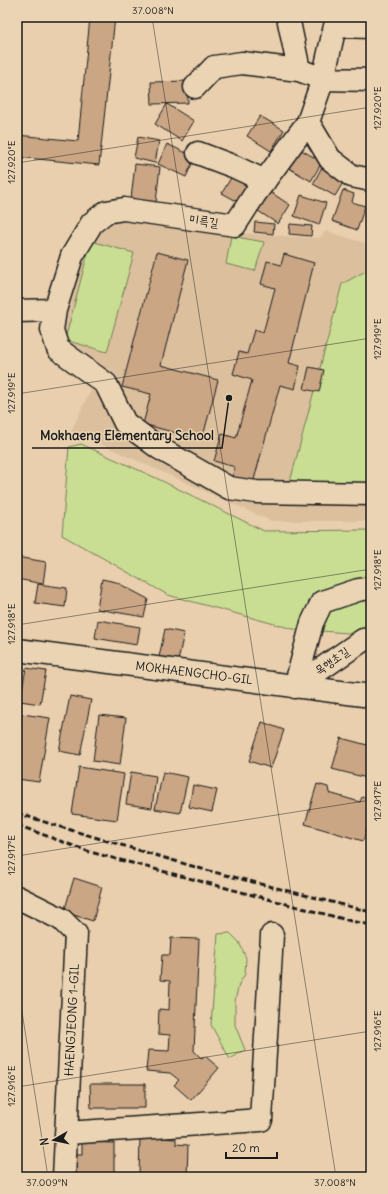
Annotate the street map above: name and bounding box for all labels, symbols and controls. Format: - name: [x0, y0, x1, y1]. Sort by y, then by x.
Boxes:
- text: 37.008°N: [132, 4, 174, 17]
- text: 127.920°E: [371, 86, 384, 130]
- text: 127.920°E: [5, 140, 18, 184]
- street label: 미륵길: [189, 211, 220, 230]
- text: 127.919°E: [371, 318, 384, 360]
- text: 127.919°E: [5, 372, 18, 414]
- callout: Mokhaeng Elementary School: [32, 423, 222, 448]
- text: Mokhaeng Elementary School: [40, 427, 214, 444]
- text: 127.918°E: [371, 549, 384, 591]
- text: 127.918°E: [5, 603, 18, 645]
- street label: 목행초길: [312, 643, 352, 678]
- street label: MOKHAENGCHO-GIL: [135, 658, 254, 687]
- text: 127.917°E: [371, 781, 384, 821]
- text: 127.917°E: [5, 835, 18, 875]
- street label: HAENGJEONG 1-GIL: [61, 963, 82, 1077]
- text: 127.916°E: [371, 1010, 384, 1052]
- text: 127.916°E: [5, 1065, 18, 1107]
- north arrow: [34, 1120, 74, 1160]
- scale bar: [226, 1134, 277, 1160]
- text: N: [37, 1137, 52, 1146]
- text: 20 m: [232, 1140, 260, 1155]
- text: 37.009°N: [26, 1176, 68, 1189]
- text: 37.008°N: [314, 1176, 356, 1189]

